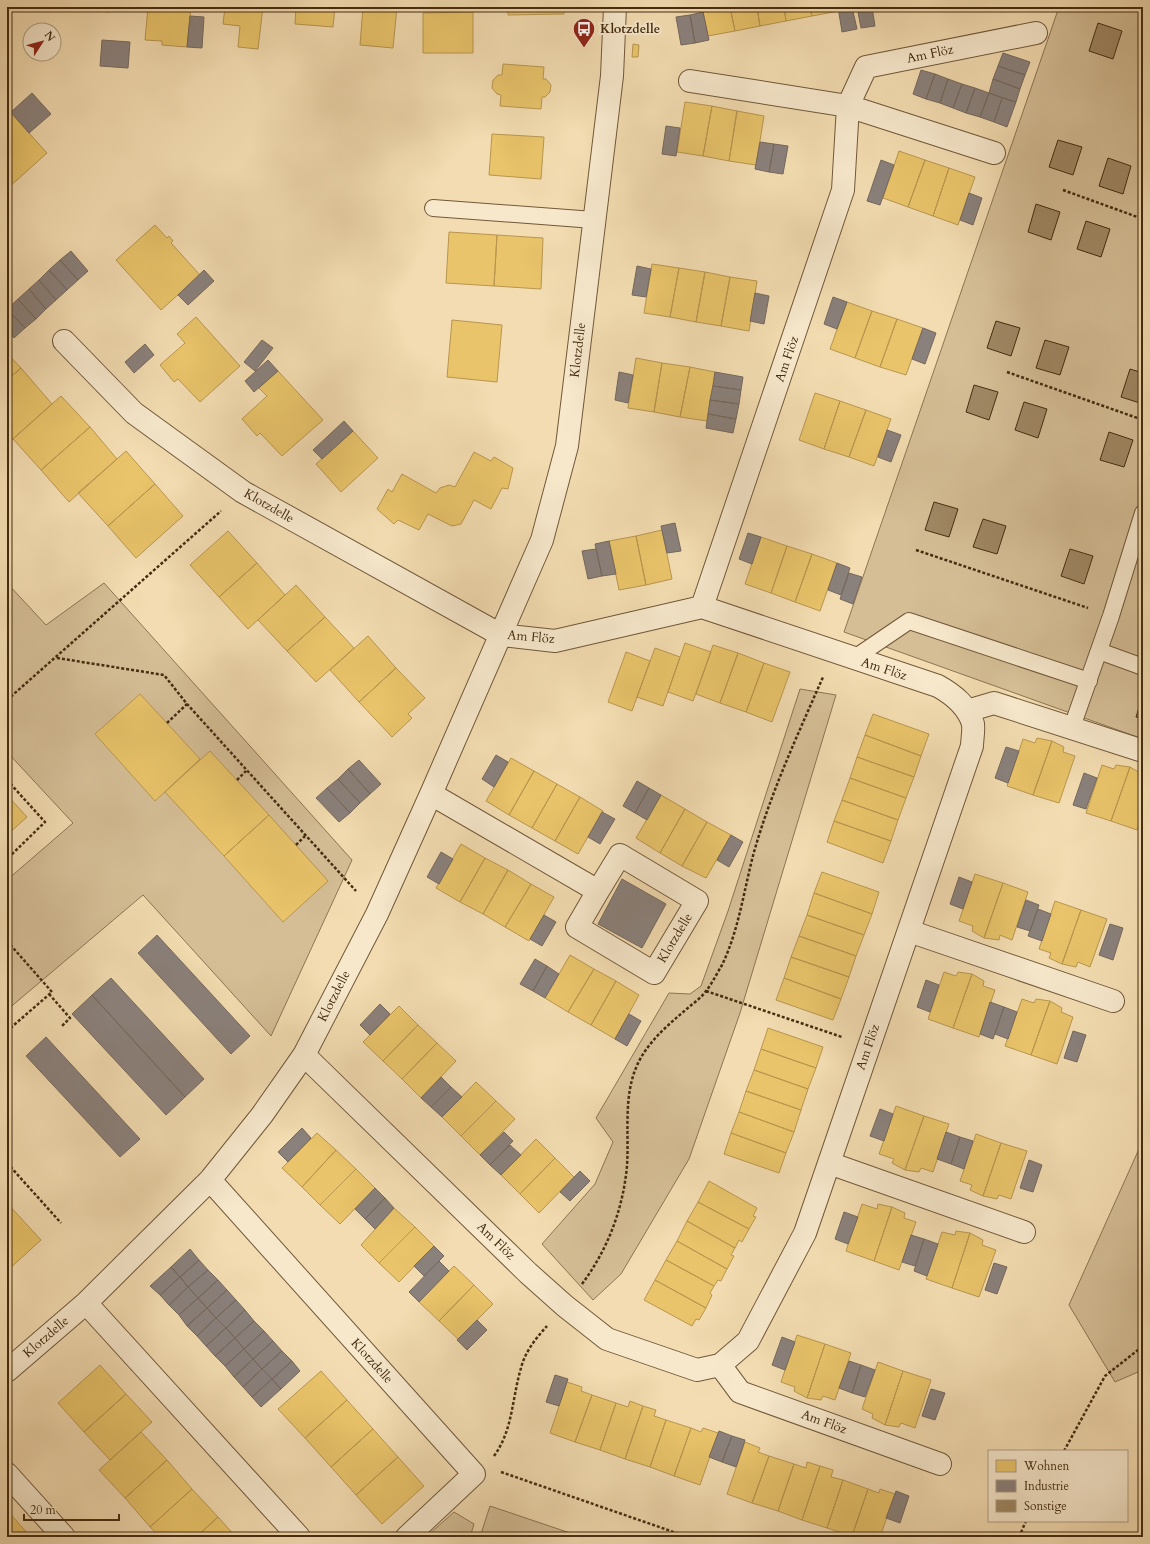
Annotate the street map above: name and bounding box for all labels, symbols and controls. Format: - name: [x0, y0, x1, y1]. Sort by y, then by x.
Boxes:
- bus stop icon: Klotzdelle: [571, 16, 597, 49]
- place label: Klotzdelle: [600, 20, 660, 38]
- north arrow: [22, 22, 62, 62]
- text: N: [41, 28, 59, 45]
- street label: Am Flöz: [905, 40, 955, 68]
- street label: Klotzdelle: [566, 321, 590, 379]
- street label: Am Flöz: [771, 334, 803, 384]
- street label: Klotzdelle: [241, 484, 298, 528]
- street label: Am Flöz: [507, 626, 556, 648]
- street label: Am Flöz: [859, 653, 909, 685]
- street label: Klotzdelle: [653, 910, 697, 966]
- street label: Klotzdelle: [313, 967, 355, 1025]
- street label: Am Flöz: [852, 1022, 884, 1072]
- street label: Am Flöz: [473, 1218, 519, 1264]
- street label: Klotzdelle: [19, 1312, 73, 1362]
- street label: Klotzdelle: [347, 1334, 397, 1388]
- street label: Am Flöz: [799, 1405, 849, 1439]
- legend: [988, 1450, 1128, 1522]
- text: Wohnen: [1023, 1458, 1070, 1474]
- text: Industrie: [1024, 1478, 1069, 1494]
- scale bar: [24, 1496, 119, 1522]
- text: Sonstige: [1024, 1498, 1067, 1514]
- text: 20 m: [30, 1502, 57, 1518]

